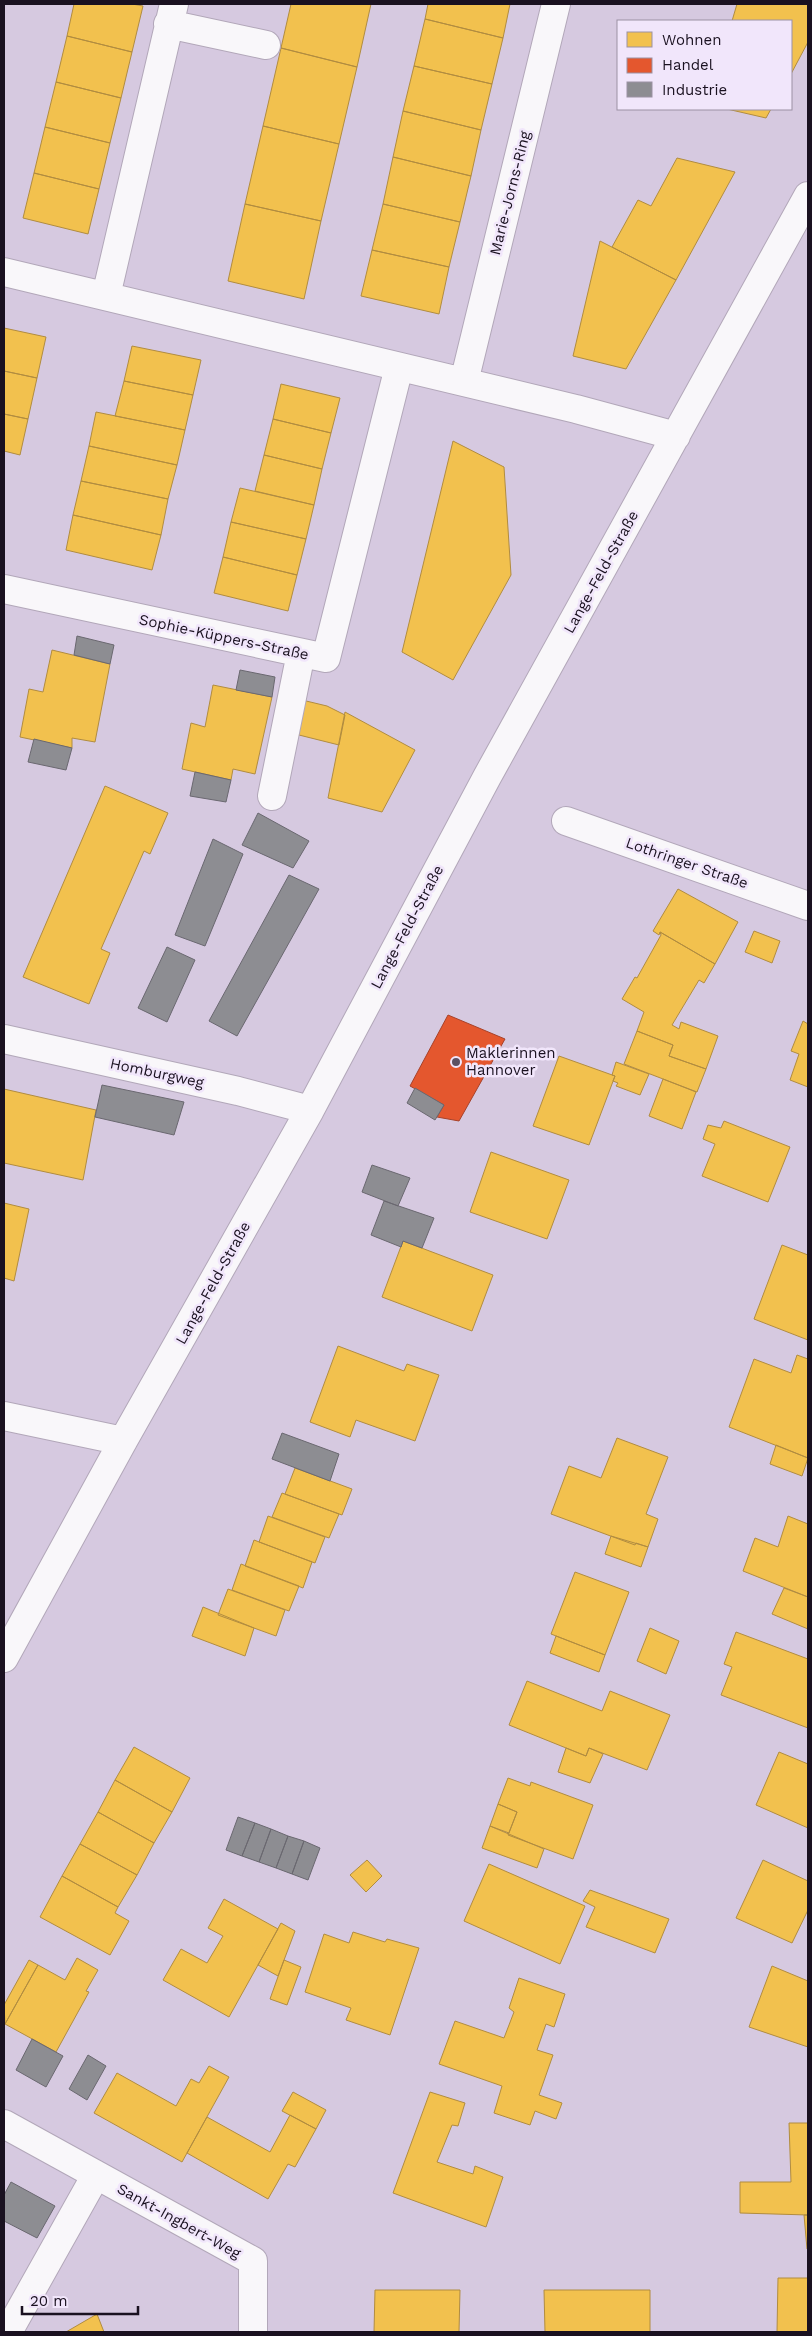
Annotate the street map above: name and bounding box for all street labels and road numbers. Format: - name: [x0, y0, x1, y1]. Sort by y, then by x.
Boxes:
- street label: Marie-Jorns-Ring: [486, 129, 534, 257]
- street label: Lange-Feld-Straße: [560, 507, 642, 637]
- street label: Sophie-Küppers-Straße: [138, 610, 310, 664]
- street label: Lothringer Straße: [623, 834, 751, 892]
- street label: Lange-Feld-Straße: [367, 862, 447, 992]
- street label: Homburgweg: [108, 1054, 206, 1092]
- street label: Lange-Feld-Straße: [172, 1218, 254, 1348]
- street label: Sankt-Ingbert-Weg: [114, 2180, 244, 2262]

